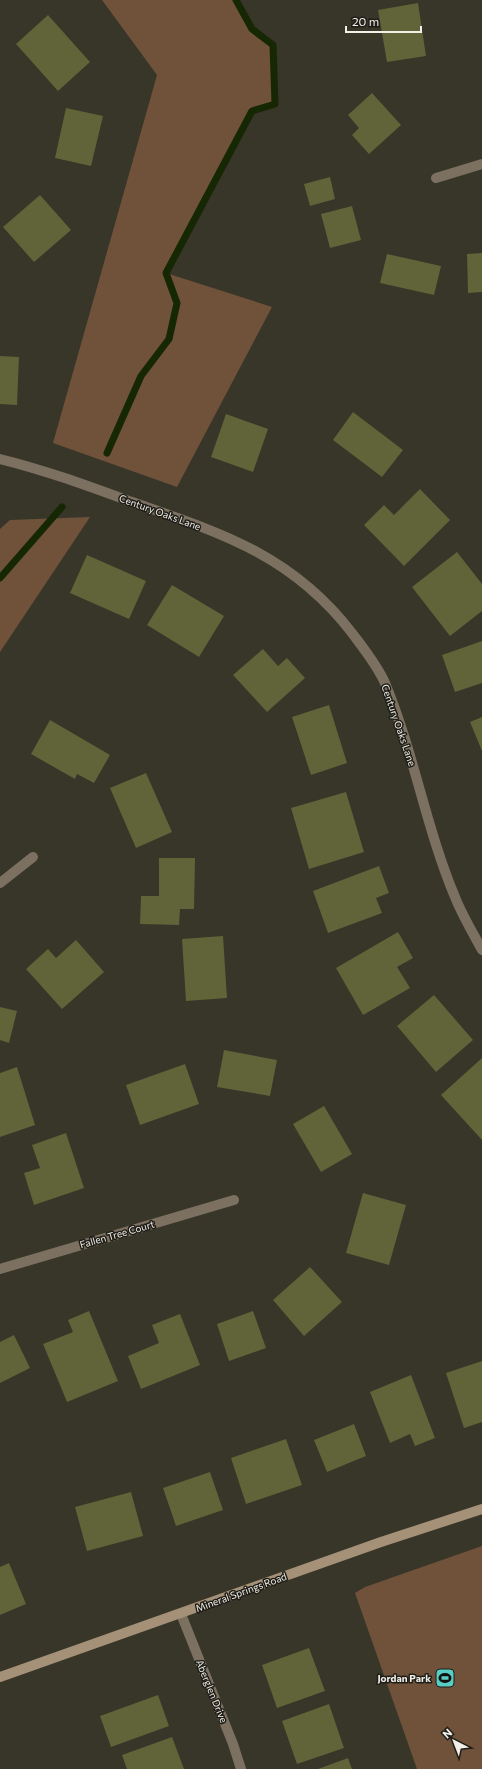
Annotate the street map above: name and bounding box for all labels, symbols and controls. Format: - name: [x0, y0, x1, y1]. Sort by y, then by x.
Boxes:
- scale bar: [346, 8, 421, 34]
- text: 20 m: [352, 14, 379, 28]
- street label: Century Oaks Lane: [118, 492, 202, 532]
- street label: Century Oaks Lane: [379, 682, 419, 768]
- street label: Fallen Tree Court: [78, 1218, 156, 1250]
- street label: Mineral Springs Road: [194, 1570, 288, 1614]
- street label: Aberglen Drive: [194, 1658, 230, 1724]
- sports icon: Jordan Park: [434, 1667, 456, 1689]
- place label: Jordan Park: [377, 1672, 431, 1684]
- north arrow: [434, 1721, 474, 1761]
- text: N: [440, 1726, 454, 1741]

